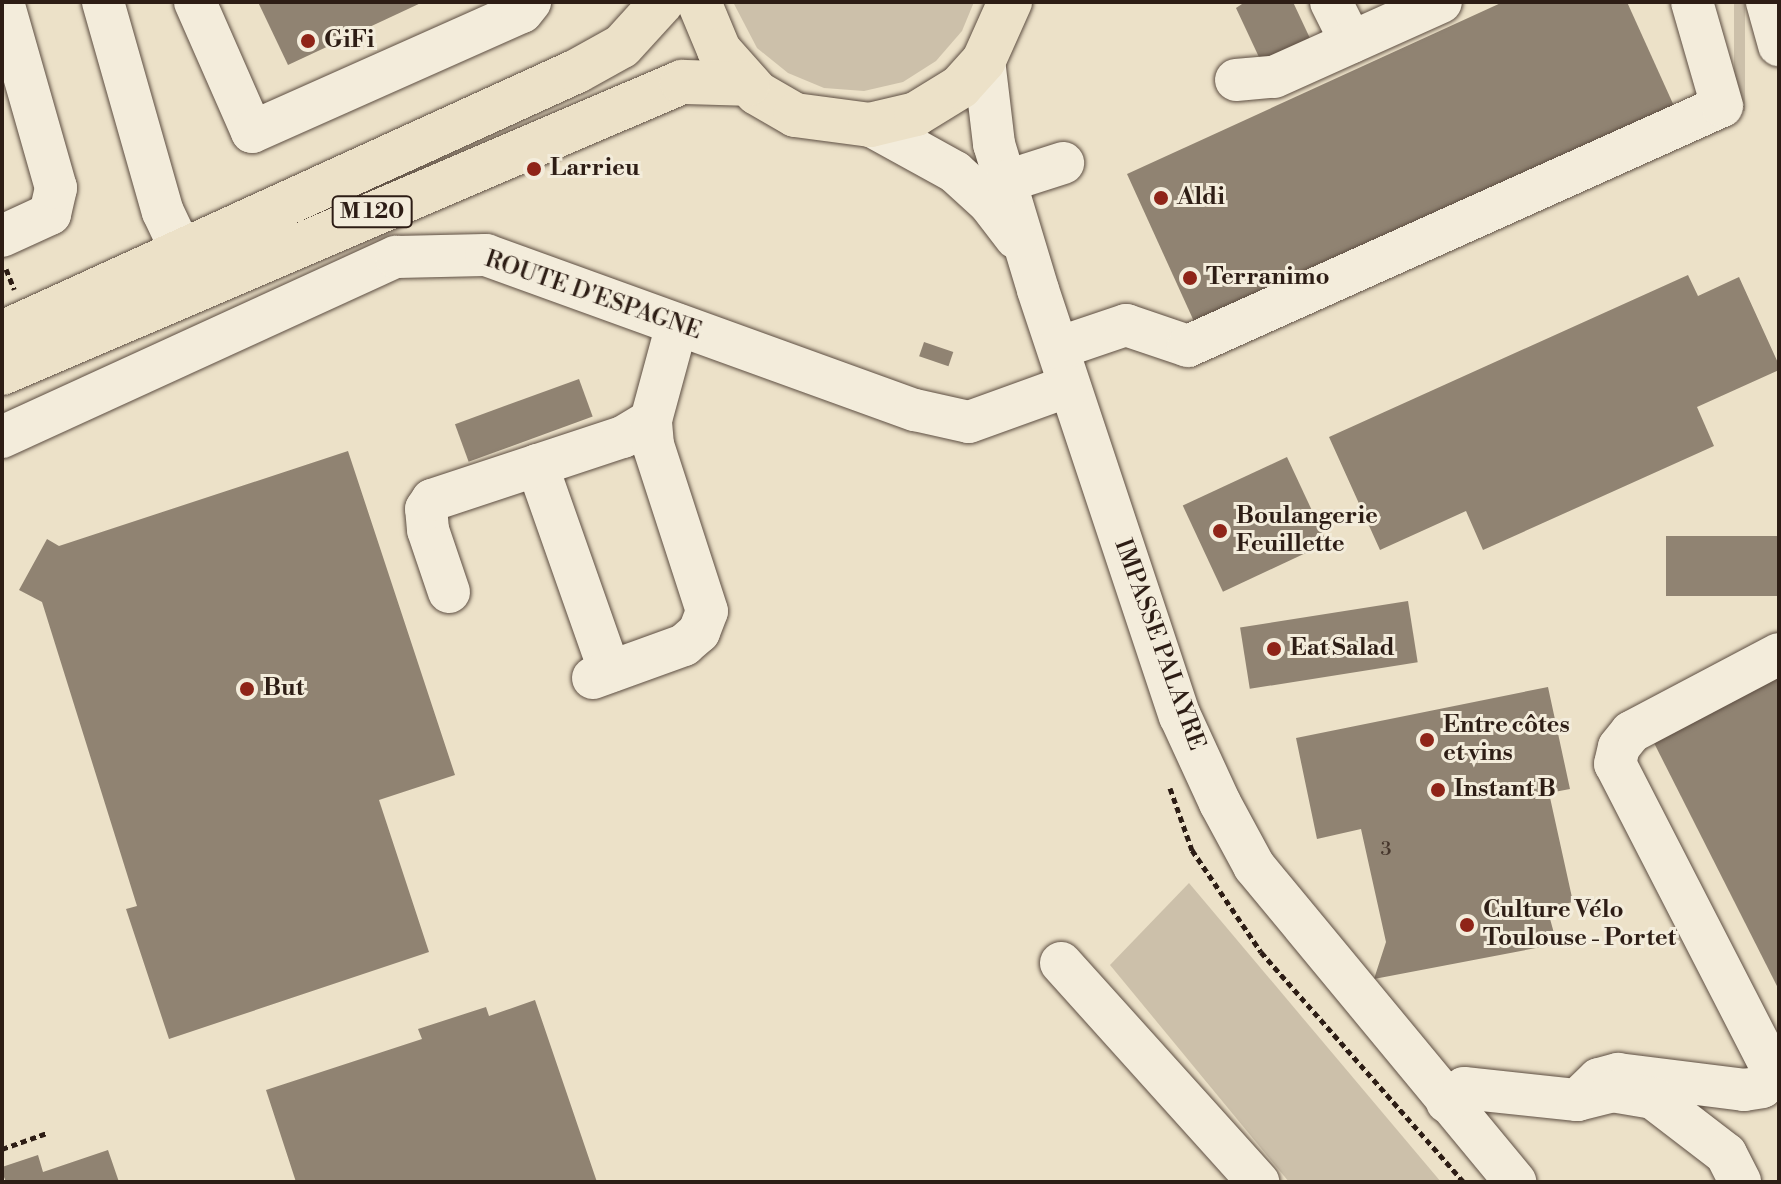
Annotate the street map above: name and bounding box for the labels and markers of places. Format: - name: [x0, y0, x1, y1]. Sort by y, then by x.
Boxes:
- place label: GiFi: [324, 27, 374, 55]
- marker: GiFi: [299, 32, 317, 50]
- place label: Larrieu: [550, 155, 640, 183]
- marker: Larrieu: [525, 160, 543, 178]
- place label: Aldi: [1177, 184, 1225, 212]
- marker: Aldi: [1152, 189, 1170, 207]
- place label: Terranimo: [1206, 264, 1330, 292]
- marker: Terranimo: [1181, 269, 1199, 287]
- place label: Boulangerie Feuillette: [1236, 503, 1378, 559]
- marker: Boulangerie Feuillette: [1211, 522, 1229, 540]
- place label: Eat Salad: [1290, 635, 1395, 663]
- marker: Eat Salad: [1265, 640, 1283, 658]
- place label: But: [263, 675, 304, 703]
- marker: But: [238, 680, 256, 698]
- place label: Entre côtes et vins: [1443, 712, 1570, 768]
- marker: Entre côtes et vins: [1418, 731, 1436, 749]
- place label: Instant B: [1454, 776, 1556, 804]
- marker: Instant B: [1429, 781, 1447, 799]
- place label: Culture Vélo Toulouse - Portet: [1483, 897, 1676, 953]
- marker: Culture Vélo Toulouse - Portet: [1458, 916, 1476, 934]

